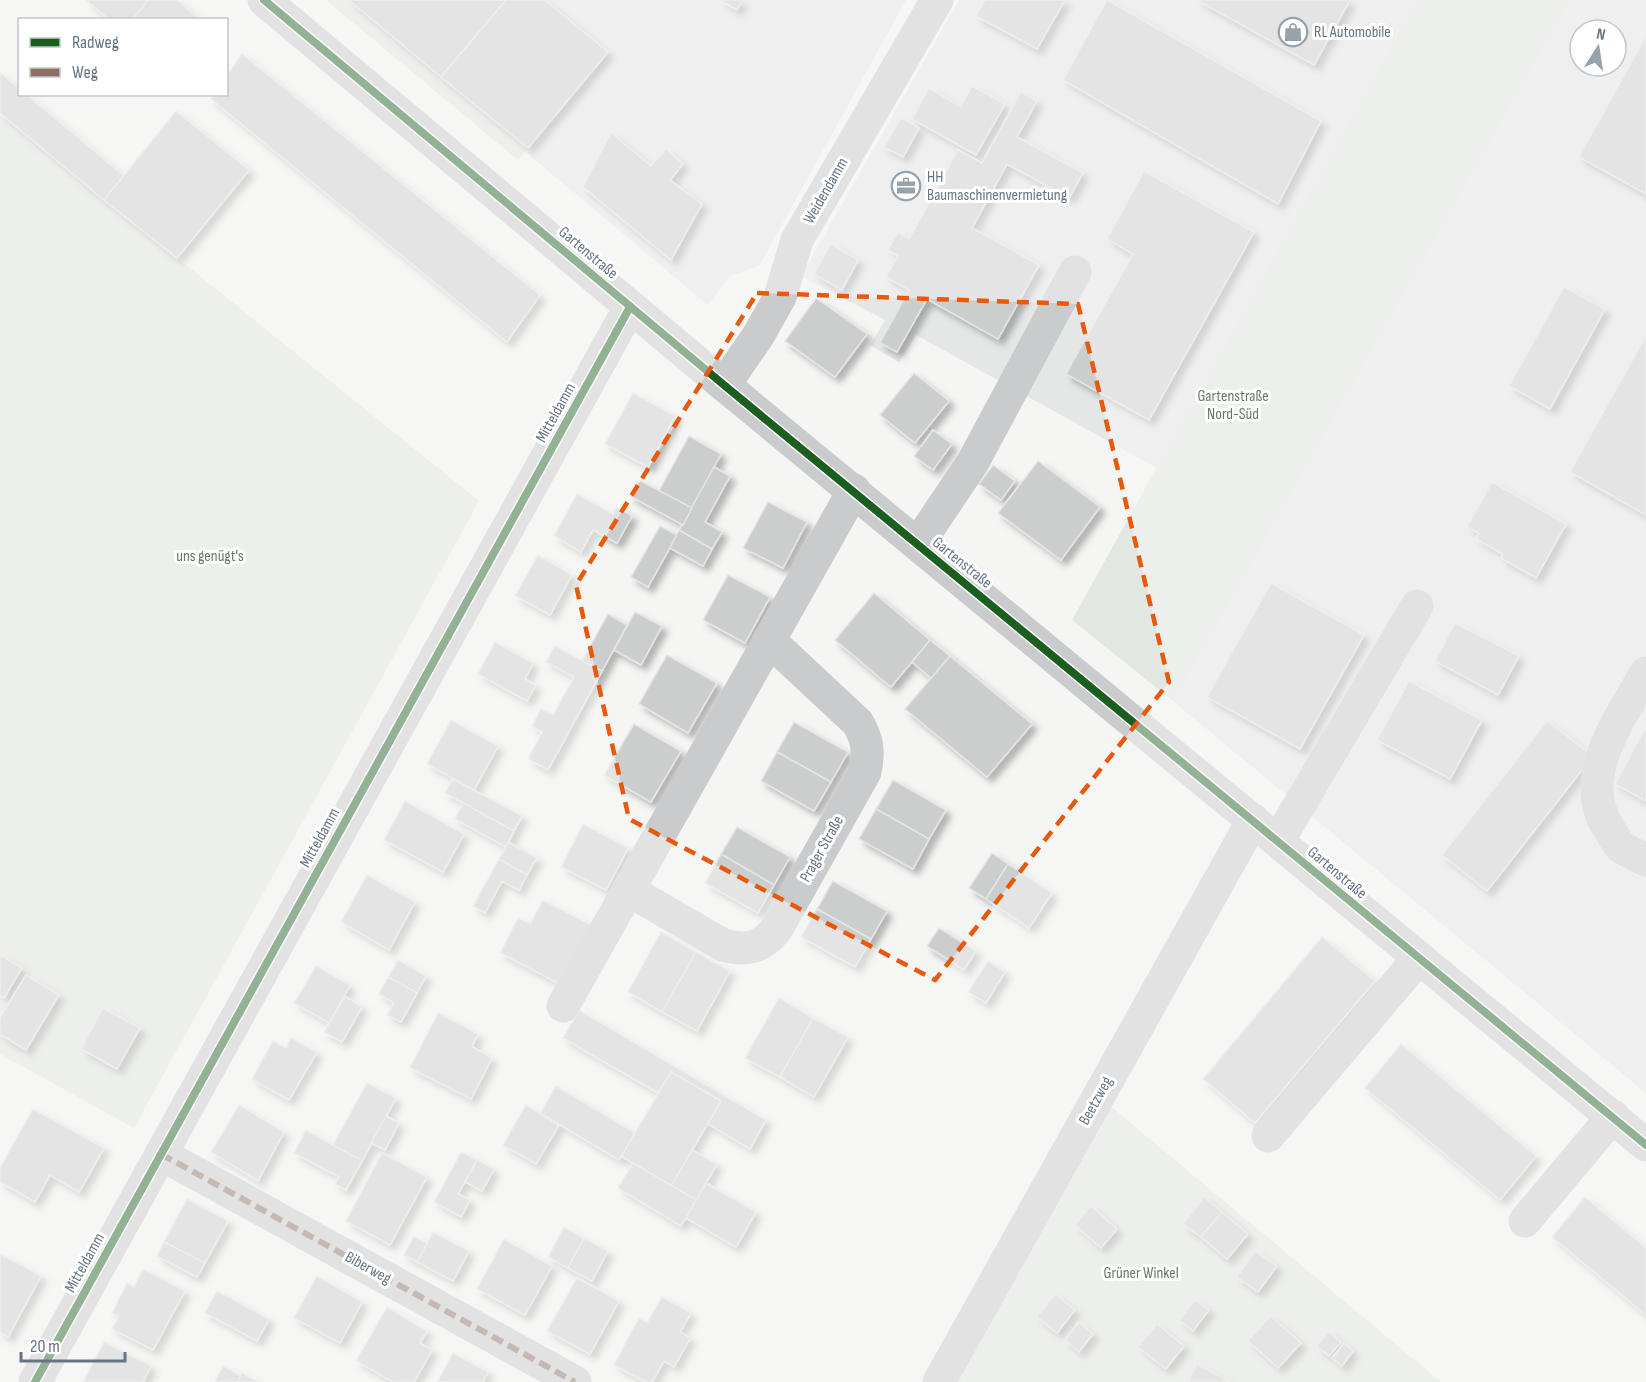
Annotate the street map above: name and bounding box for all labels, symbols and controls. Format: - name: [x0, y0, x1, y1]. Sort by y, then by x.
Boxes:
- shop icon: RL Automobile: [1277, 16, 1309, 48]
- legend: [18, 18, 228, 96]
- north arrow: [1568, 18, 1628, 78]
- place label: RL Automobile: [1314, 23, 1391, 42]
- text: N: [1595, 25, 1607, 45]
- text: Radweg: [72, 32, 119, 53]
- text: Weg: [72, 62, 98, 83]
- street label: Weidendamm: [800, 155, 852, 227]
- place label: HH Baumaschinenvermietung: [927, 168, 1067, 205]
- office icon: HH Baumaschinenvermietung: [890, 170, 922, 202]
- street label: Gartenstraße: [555, 223, 621, 283]
- street label: Mitteldamm: [532, 380, 580, 446]
- park label: Gartenstraße Nord-Süd: [1197, 387, 1269, 424]
- street label: Gartenstraße: [928, 533, 996, 593]
- park label: uns genügt's: [176, 547, 244, 566]
- street label: Mitteldamm: [296, 805, 344, 871]
- street label: Prager Straße: [796, 813, 848, 885]
- street label: Gartenstraße: [1304, 843, 1370, 903]
- street label: Beetzweg: [1075, 1073, 1117, 1129]
- street label: Mitteldamm: [61, 1230, 109, 1296]
- street label: Biberweg: [342, 1248, 394, 1288]
- park label: Grüner Winkel: [1103, 1264, 1179, 1283]
- scale bar: [21, 1325, 124, 1363]
- text: 20 m: [30, 1336, 60, 1357]

